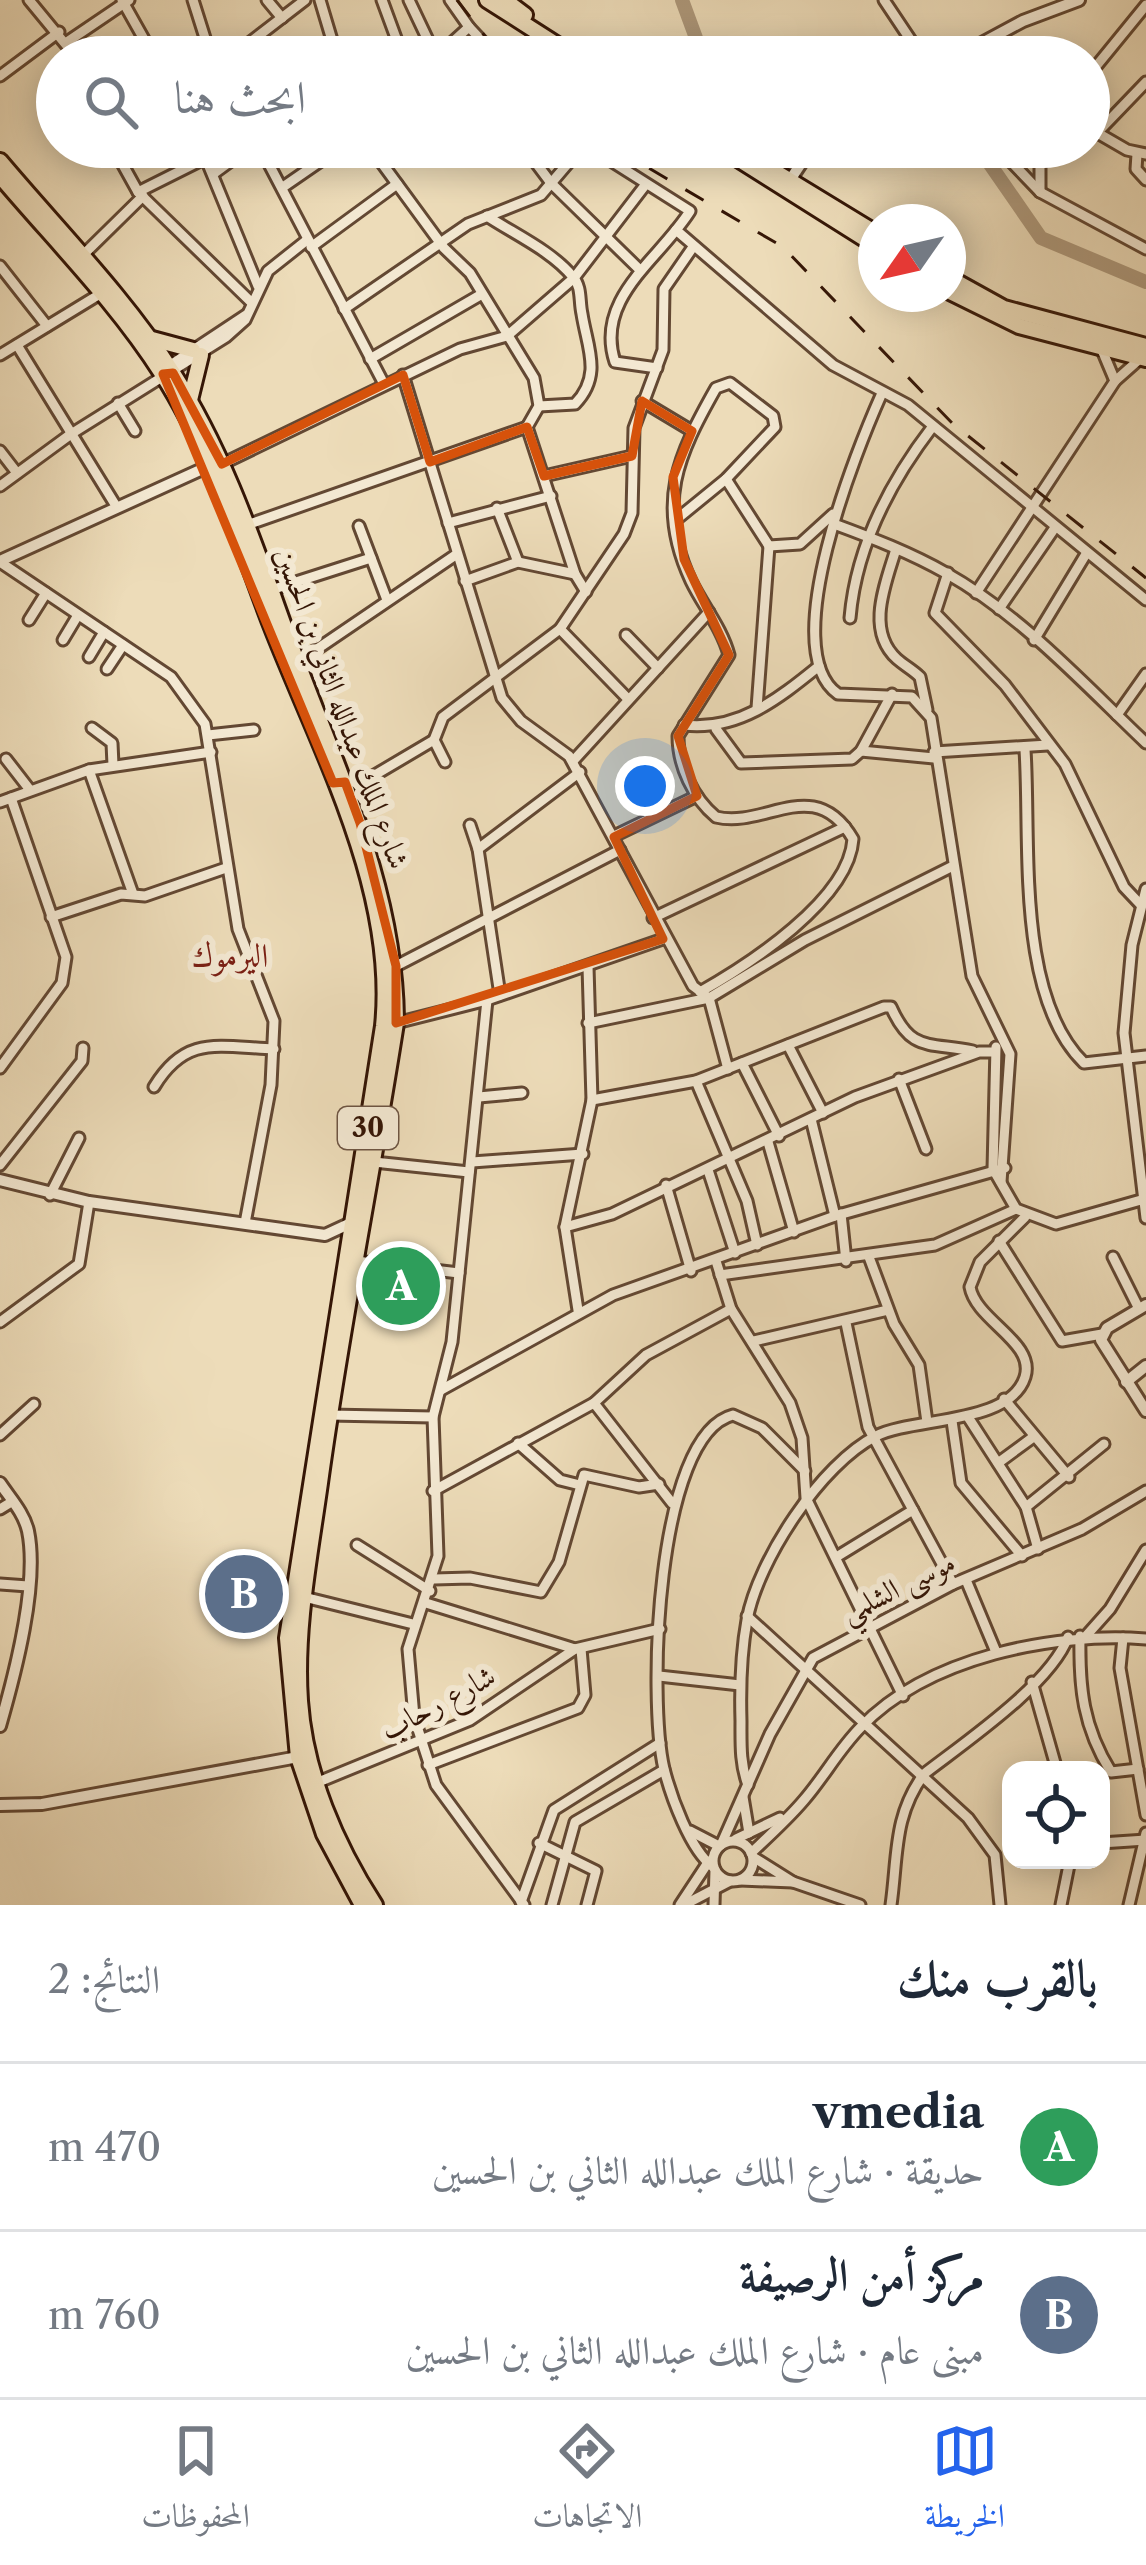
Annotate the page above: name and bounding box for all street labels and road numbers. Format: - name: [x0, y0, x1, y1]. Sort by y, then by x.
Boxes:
- street label: شارع الملك عبدالله الثاني بن الحسين: [260, 542, 418, 876]
- road number: 30: [338, 1107, 398, 1149]
- street label: موسى الشلمي: [835, 1543, 965, 1639]
- street label: شارع رحاب: [374, 1657, 505, 1754]

